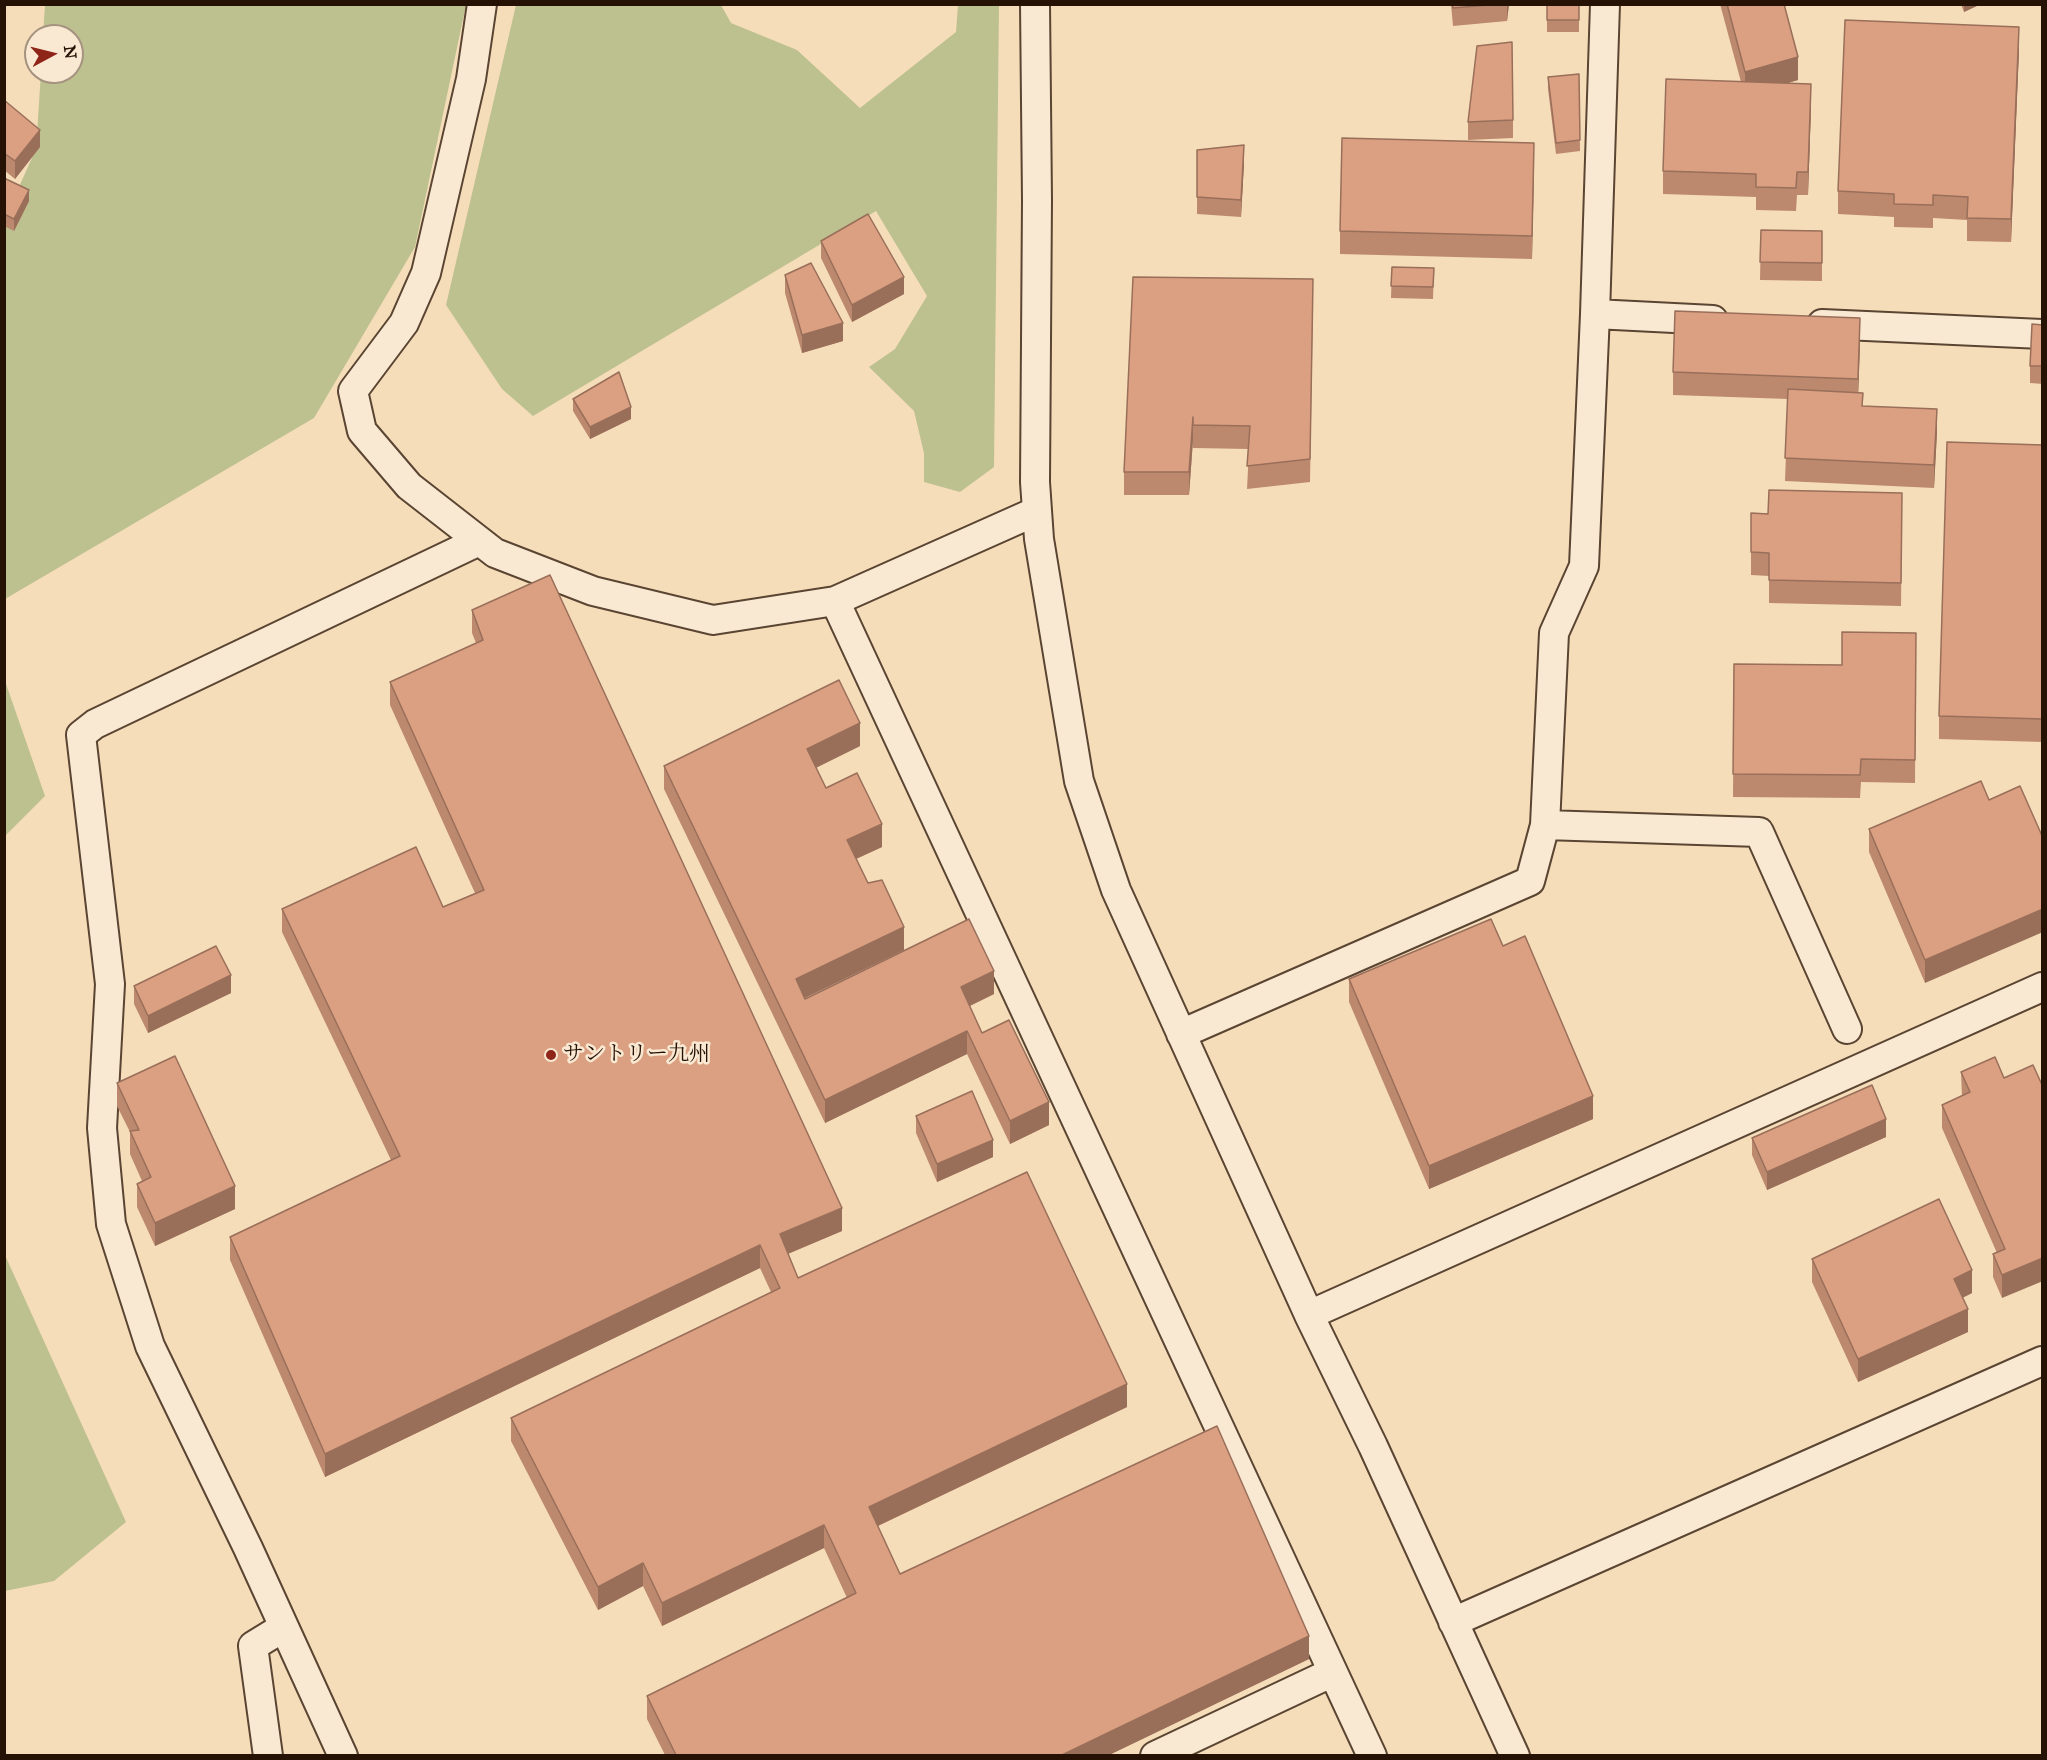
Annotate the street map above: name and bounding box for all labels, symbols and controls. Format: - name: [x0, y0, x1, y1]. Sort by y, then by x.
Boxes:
- north arrow: [24, 24, 84, 84]
- text: N: [60, 44, 81, 60]
- place label: サントリー九州: [563, 1042, 710, 1068]
- marker: サントリー九州: [544, 1048, 558, 1062]

